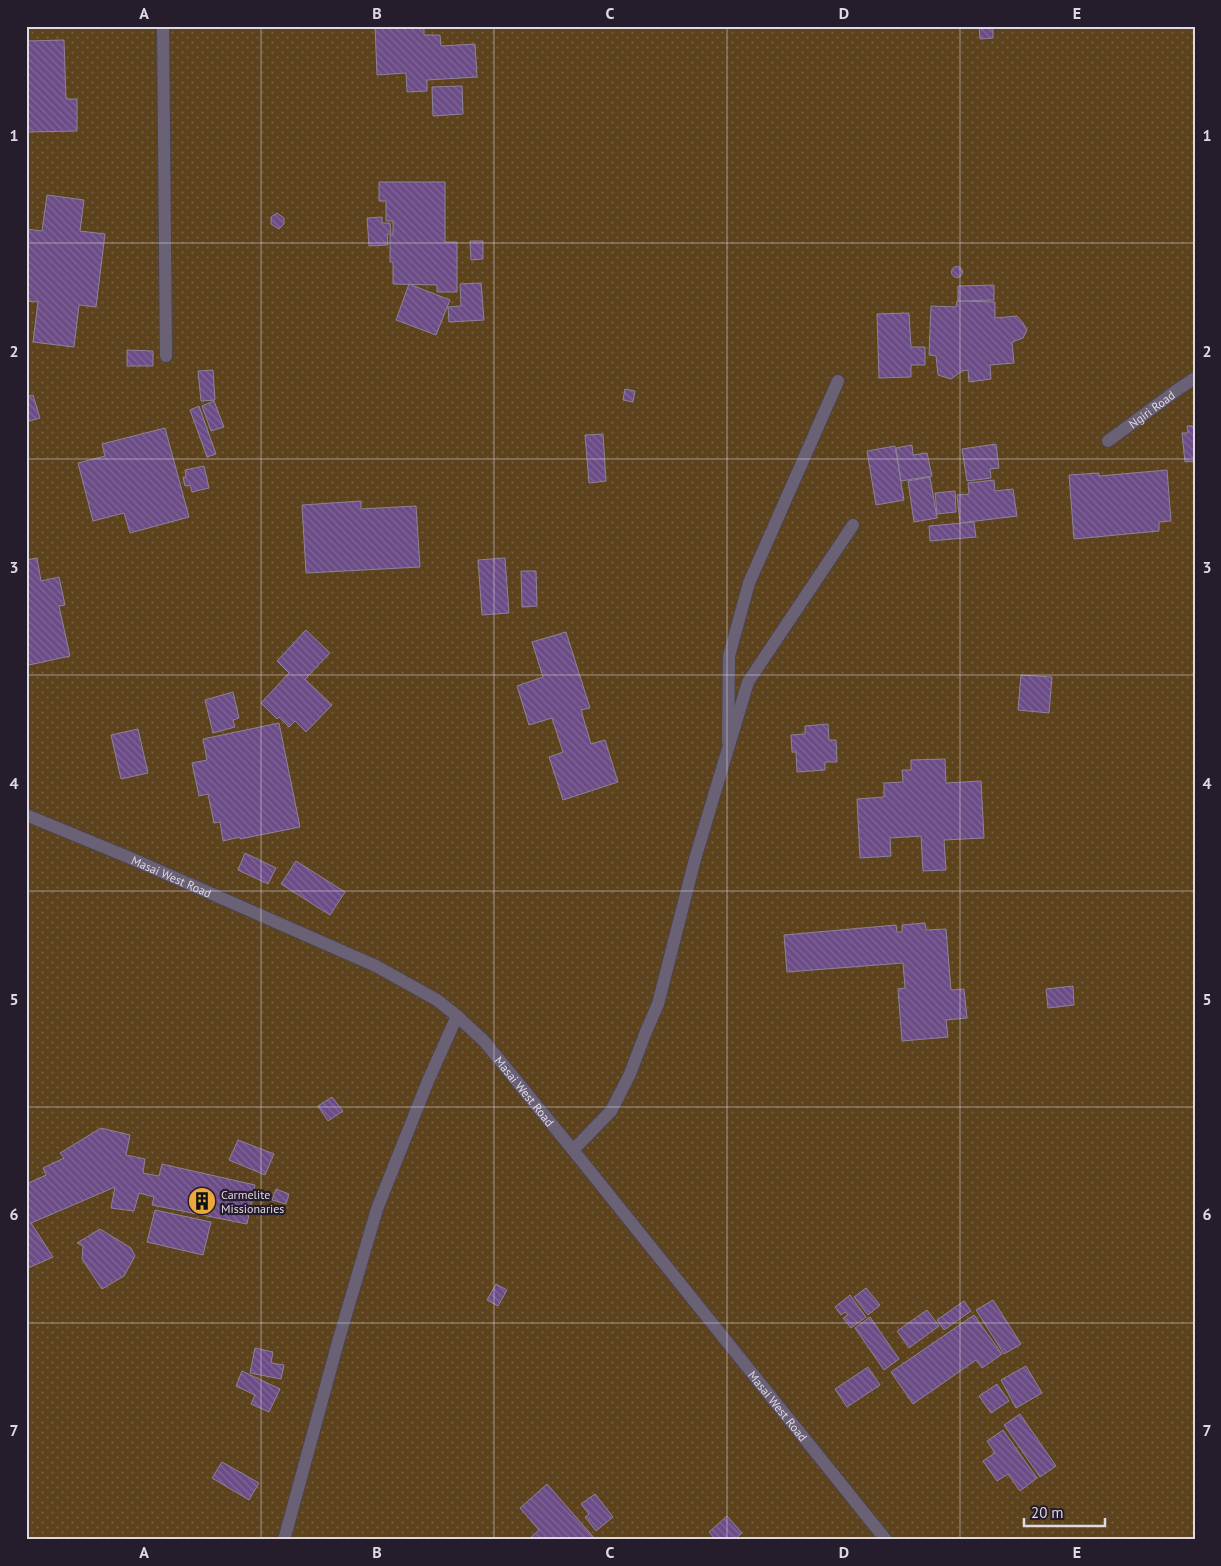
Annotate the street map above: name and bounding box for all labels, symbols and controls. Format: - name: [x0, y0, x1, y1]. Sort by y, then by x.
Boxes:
- text: A: [139, 3, 149, 23]
- text: B: [372, 3, 382, 23]
- text: C: [606, 3, 615, 23]
- text: D: [839, 3, 849, 23]
- text: E: [1073, 3, 1081, 23]
- text: 1: [9, 125, 19, 145]
- text: 1: [1202, 125, 1212, 145]
- text: 2: [9, 341, 19, 361]
- text: 2: [1202, 341, 1212, 361]
- street label: Ngiri Road: [1125, 387, 1177, 431]
- text: 3: [9, 557, 19, 577]
- text: 3: [1202, 557, 1212, 577]
- text: 4: [9, 773, 19, 793]
- text: 4: [1202, 773, 1212, 793]
- street label: Masai West Road: [129, 852, 214, 900]
- text: 5: [9, 989, 19, 1009]
- text: 5: [1202, 989, 1212, 1009]
- street label: Masai West Road: [492, 1053, 558, 1129]
- building icon: Carmelite Missionaries: [187, 1186, 217, 1216]
- place label: Carmelite Missionaries: [221, 1187, 284, 1216]
- text: 6: [9, 1204, 19, 1224]
- text: 6: [1202, 1204, 1212, 1224]
- street label: Masai West Road: [745, 1367, 811, 1444]
- text: 7: [9, 1420, 19, 1440]
- text: 7: [1202, 1420, 1212, 1440]
- scale bar: [1024, 1496, 1105, 1528]
- text: 20 m: [1031, 1503, 1064, 1522]
- text: A: [139, 1542, 149, 1562]
- text: B: [372, 1542, 382, 1562]
- text: C: [606, 1542, 615, 1562]
- text: D: [839, 1542, 849, 1562]
- text: E: [1073, 1542, 1081, 1562]

